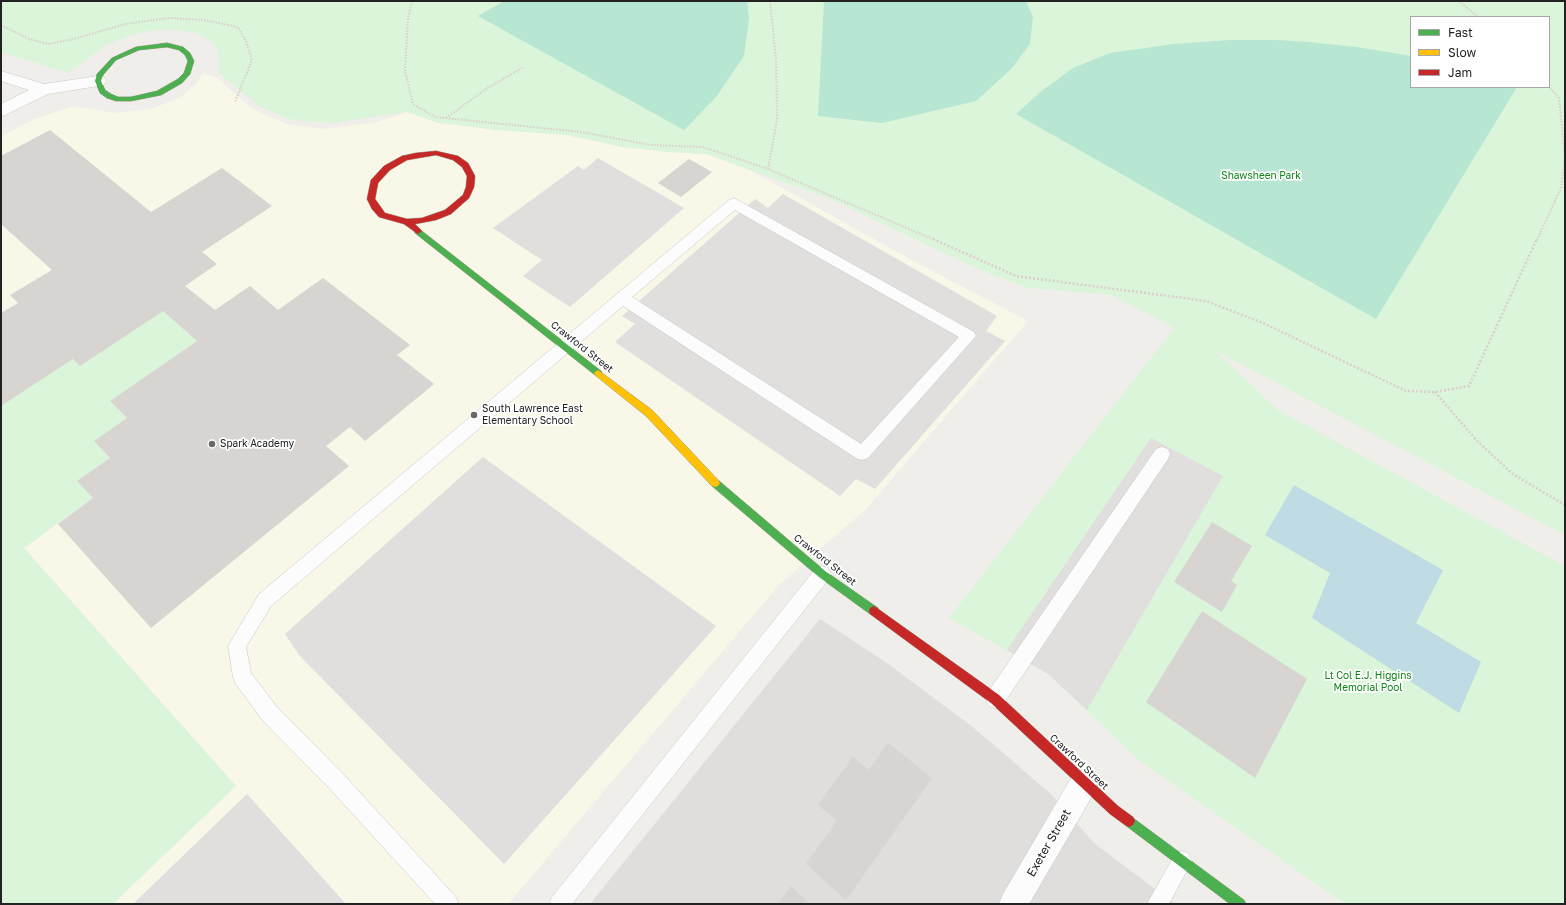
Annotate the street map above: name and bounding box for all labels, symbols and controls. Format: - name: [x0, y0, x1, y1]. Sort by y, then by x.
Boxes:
- legend: [1410, 16, 1550, 88]
- text: Fast: [1448, 25, 1473, 40]
- text: Slow: [1448, 45, 1476, 60]
- text: Jam: [1448, 65, 1472, 80]
- park label: Shawsheen Park: [1221, 170, 1301, 182]
- street label: Crawford Street: [548, 319, 616, 375]
- place label: South Lawrence East Elementary School: [482, 403, 583, 426]
- marker: South Lawrence East Elementary School: [469, 410, 479, 420]
- place label: Spark Academy: [220, 438, 294, 450]
- marker: Spark Academy: [207, 439, 217, 449]
- street label: Crawford Street: [791, 532, 859, 588]
- park label: Lt Col E.J. Higgins Memorial Pool: [1324, 670, 1412, 694]
- street label: Crawford Street: [1047, 732, 1111, 792]
- street label: Exeter Street: [1024, 807, 1074, 879]

